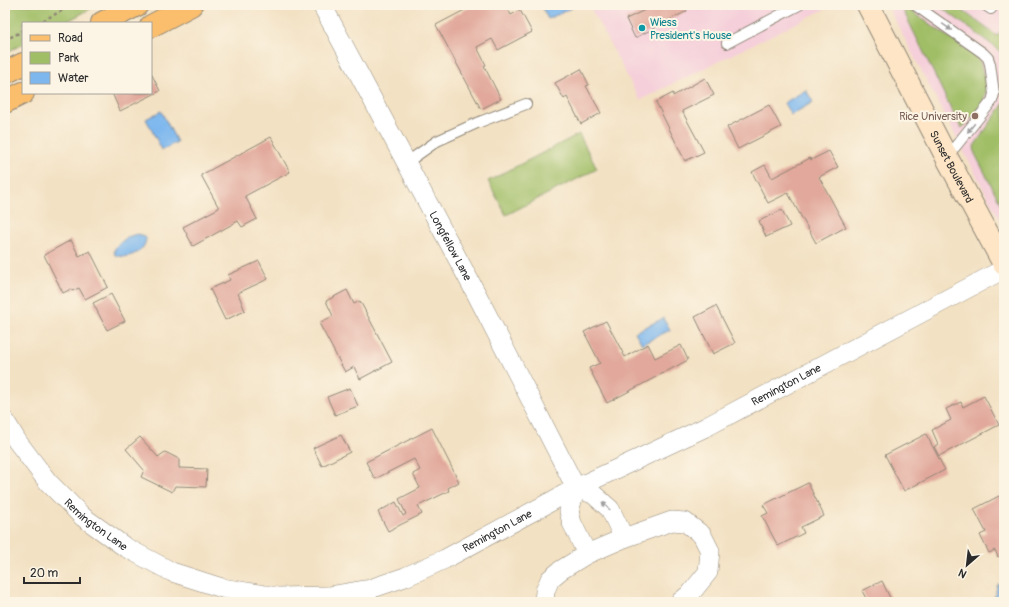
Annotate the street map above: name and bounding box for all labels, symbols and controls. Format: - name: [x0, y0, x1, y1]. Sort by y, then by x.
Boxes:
- place label: Wiess President's House: [650, 16, 732, 42]
- legend: [22, 22, 152, 94]
- marker: Wiess President's House: [637, 23, 647, 33]
- one-way arrow: [941, 23, 952, 31]
- text: Road: [58, 31, 83, 46]
- text: Park: [58, 51, 79, 66]
- text: Water: [58, 71, 89, 86]
- place label: Rice University: [899, 110, 967, 123]
- marker: Rice University: [970, 111, 980, 121]
- one-way arrow: [966, 123, 975, 134]
- street label: Sunset Boulevard: [927, 128, 976, 205]
- street label: Longfellow Lane: [426, 209, 474, 283]
- street label: Remington Lane: [749, 361, 824, 409]
- street label: Remington Lane: [61, 496, 130, 554]
- one-way arrow: [602, 501, 611, 511]
- street label: Remington Lane: [461, 507, 535, 555]
- north arrow: [947, 545, 987, 585]
- scale bar: [24, 559, 80, 585]
- text: 20 m: [30, 566, 59, 581]
- text: N: [956, 566, 969, 581]

